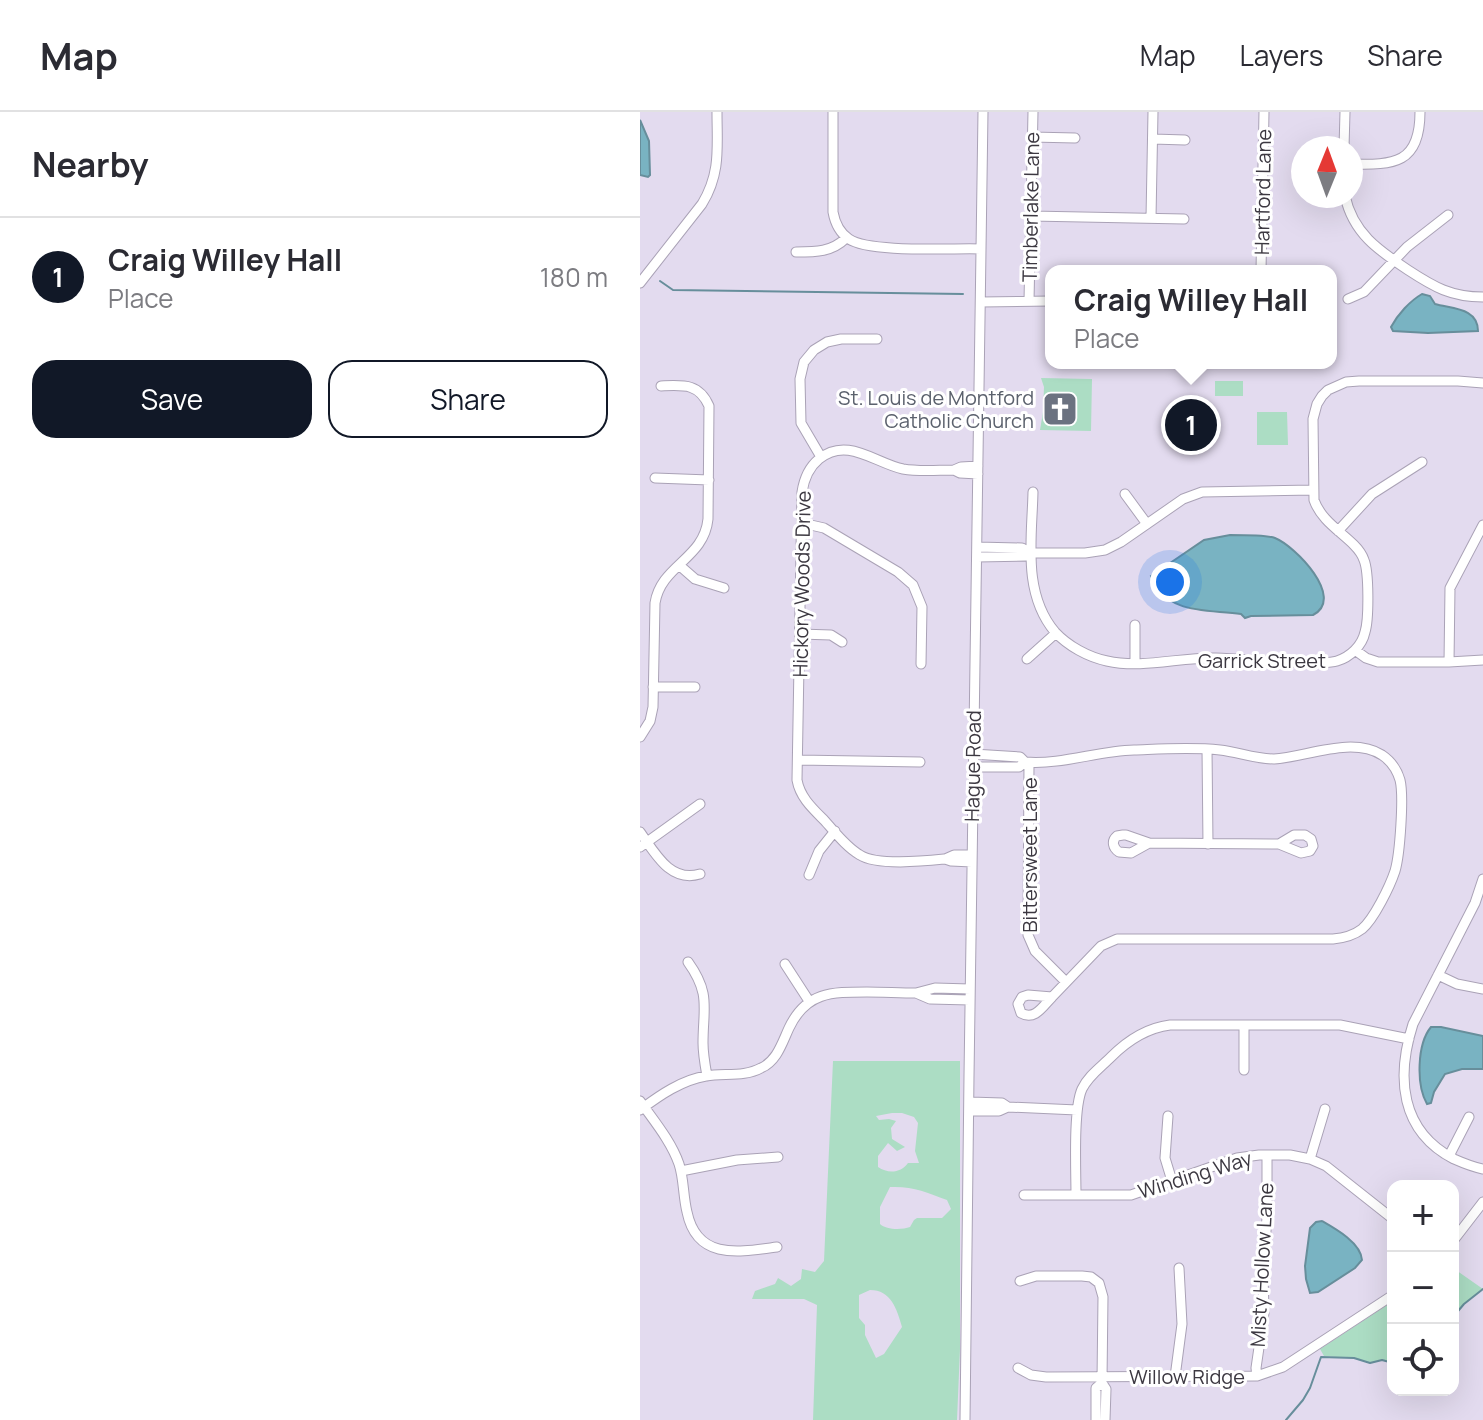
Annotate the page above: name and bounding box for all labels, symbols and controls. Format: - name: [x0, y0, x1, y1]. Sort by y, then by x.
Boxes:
- text: Map: [40, 29, 118, 81]
- text: Map: [1140, 36, 1196, 74]
- text: Layers: [1240, 36, 1323, 74]
- text: Share: [1367, 36, 1443, 74]
- street label: Hartford Lane: [1248, 129, 1277, 255]
- street label: Timberlake Lane: [1016, 132, 1045, 282]
- north arrow: [1291, 136, 1363, 208]
- text: Nearby: [32, 141, 148, 187]
- text: Craig Willey Hall: [108, 239, 342, 280]
- text: 1: [52, 259, 64, 295]
- text: 180 m: [540, 259, 608, 295]
- popup: [1045, 265, 1337, 369]
- text: Craig Willey Hall: [1074, 279, 1308, 320]
- text: Place: [108, 280, 173, 316]
- text: Place: [1074, 320, 1139, 356]
- button: Save: [32, 360, 312, 438]
- button: Share: [328, 360, 608, 438]
- place label: St. Louis de Montford Catholic Church: [838, 384, 1034, 434]
- church icon: St. Louis de Montford Catholic Church: [1041, 390, 1079, 428]
- pin: 1: [1165, 395, 1217, 455]
- street label: Hickory Woods Drive: [786, 490, 817, 678]
- your location: [1150, 562, 1190, 602]
- street label: Garrick Street: [1198, 647, 1326, 674]
- street label: Hague Road: [958, 710, 987, 822]
- street label: Bittersweet Lane: [1016, 777, 1043, 933]
- street label: Winding Way: [1135, 1144, 1256, 1205]
- map controls: [1387, 1180, 1459, 1396]
- button: +: [1387, 1180, 1459, 1252]
- street label: Misty Hollow Lane: [1244, 1182, 1279, 1348]
- button: −: [1387, 1252, 1459, 1324]
- button: locate: [1387, 1324, 1459, 1396]
- street label: Willow Ridge: [1129, 1363, 1245, 1390]

